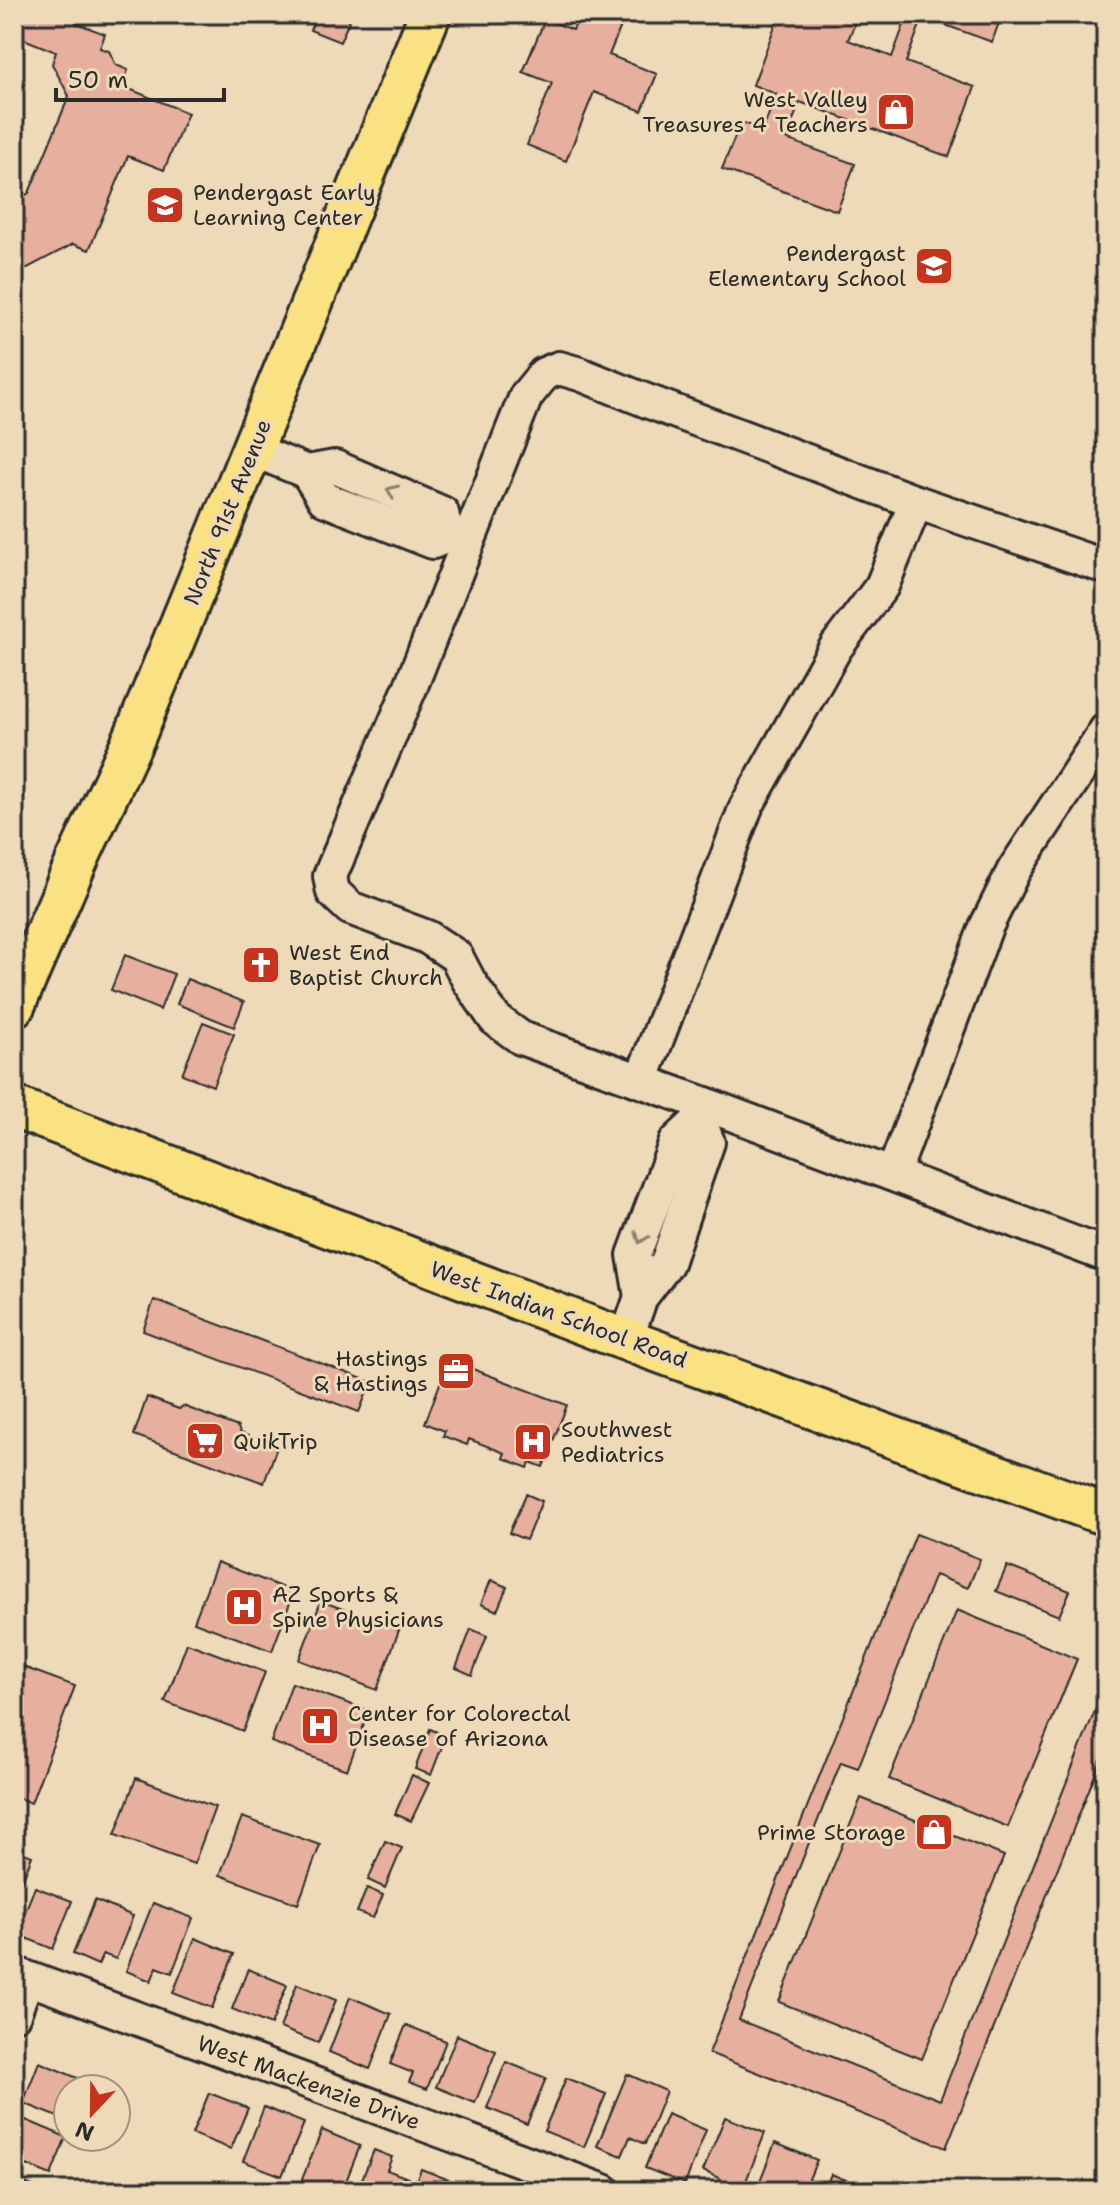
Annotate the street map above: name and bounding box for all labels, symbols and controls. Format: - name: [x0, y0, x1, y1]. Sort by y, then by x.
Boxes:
- scale bar: [56, 52, 224, 102]
- text: 50 m: [68, 64, 128, 96]
- place label: West Valley Treasures 4 Teachers: [642, 85, 868, 139]
- shop icon: West Valley Treasures 4 Teachers: [875, 91, 917, 133]
- place label: Pendergast Early Learning Center: [193, 178, 376, 232]
- school or university icon: Pendergast Early Learning Center: [144, 184, 186, 226]
- place label: Pendergast Elementary School: [708, 239, 906, 293]
- school or university icon: Pendergast Elementary School: [913, 245, 955, 287]
- street label: North 91st Avenue: [177, 415, 278, 609]
- one-way arrow: [386, 485, 400, 501]
- place label: West End Baptist Church: [289, 938, 443, 992]
- church icon: West End Baptist Church: [240, 944, 282, 986]
- one-way arrow: [634, 1230, 651, 1244]
- street label: West Indian School Road: [426, 1254, 691, 1375]
- place label: Hastings & Hastings: [314, 1344, 428, 1398]
- office icon: Hastings & Hastings: [435, 1350, 477, 1392]
- place label: Southwest Pediatrics: [561, 1415, 672, 1469]
- supermarket icon: QuikTrip: [184, 1420, 226, 1462]
- hospital icon: Southwest Pediatrics: [512, 1421, 554, 1463]
- place label: QuikTrip: [233, 1427, 318, 1456]
- place label: AZ Sports & Spine Physicians: [272, 1580, 444, 1634]
- hospital icon: AZ Sports & Spine Physicians: [223, 1586, 265, 1628]
- place label: Center for Colorectal Disease of Arizona: [348, 1699, 571, 1753]
- hospital icon: Center for Colorectal Disease of Arizona: [299, 1705, 341, 1747]
- shop icon: Prime Storage: [913, 1811, 955, 1853]
- place label: Prime Storage: [757, 1818, 906, 1847]
- street label: West Mackenzie Drive: [193, 2029, 424, 2136]
- north arrow: [52, 2073, 132, 2153]
- text: N: [71, 2114, 98, 2148]

